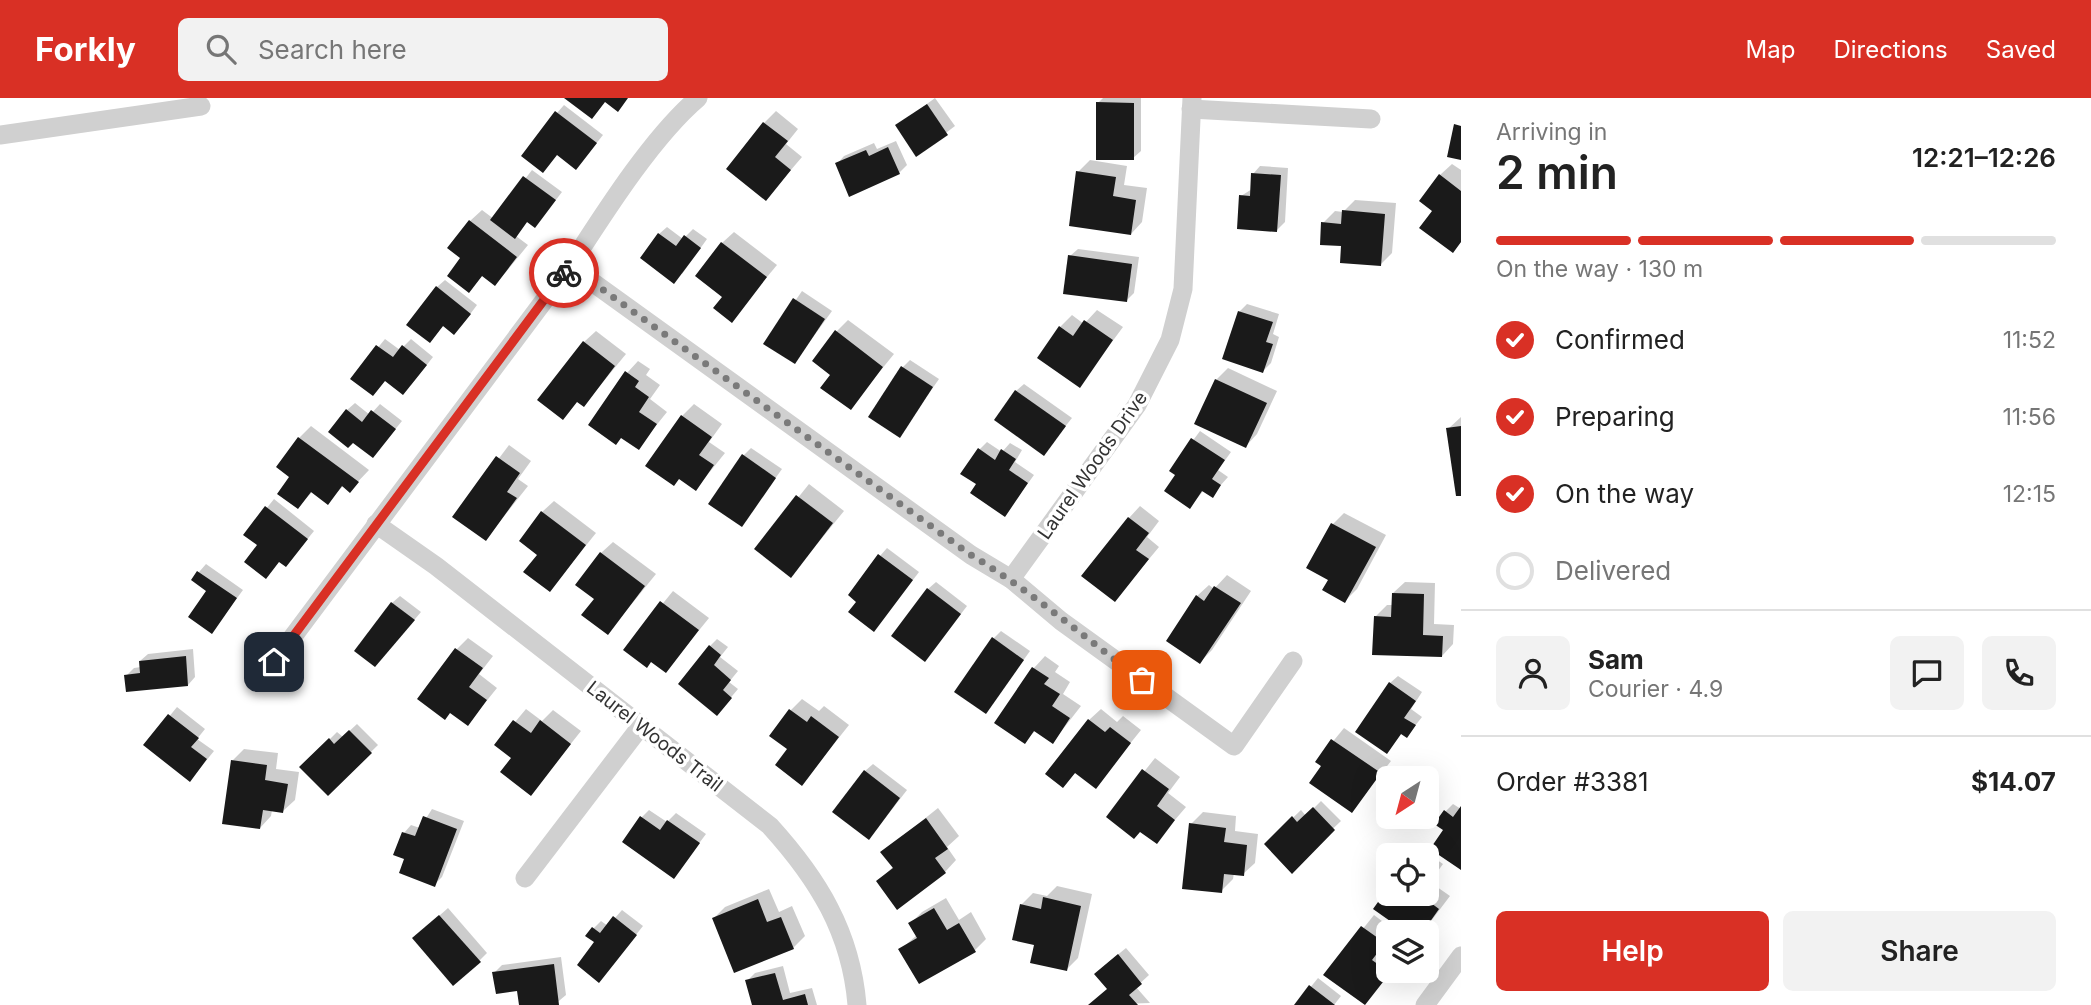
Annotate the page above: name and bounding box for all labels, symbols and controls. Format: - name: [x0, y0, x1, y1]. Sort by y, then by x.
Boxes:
- search box: [178, 18, 668, 81]
- text: Forkly: [35, 29, 136, 69]
- icon: search: [202, 30, 240, 68]
- text: Search here: [258, 34, 407, 65]
- text: Map: [1746, 35, 1795, 64]
- text: Directions: [1833, 35, 1948, 64]
- text: Saved: [1986, 35, 2056, 64]
- text: Arriving in: [1496, 118, 1607, 146]
- text: 12:21–12:26: [1912, 142, 2056, 173]
- text: 2 min: [1496, 144, 1618, 200]
- courier: [529, 238, 599, 308]
- icon: bike: [545, 254, 583, 292]
- text: On the way · 130 m: [1496, 255, 1703, 283]
- icon: check: [1496, 321, 1534, 359]
- text: Confirmed: [1555, 324, 1685, 355]
- text: 11:52: [2003, 326, 2056, 354]
- street label: Laurel Woods Drive: [1033, 387, 1152, 544]
- icon: check: [1496, 398, 1534, 436]
- text: Preparing: [1555, 401, 1675, 432]
- text: 11:56: [2002, 403, 2056, 431]
- icon: check: [1496, 475, 1534, 513]
- text: On the way: [1555, 478, 1694, 509]
- text: 12:15: [2003, 480, 2056, 508]
- text: Delivered: [1555, 555, 1671, 586]
- pin: [244, 632, 304, 692]
- button: person: [1496, 636, 1570, 710]
- button: chat: [1890, 636, 1964, 710]
- button: phone: [1982, 636, 2056, 710]
- icon: home: [255, 643, 293, 681]
- text: Sam: [1588, 644, 1644, 675]
- pin: [1112, 650, 1172, 710]
- icon: bag: [1123, 661, 1161, 699]
- text: Courier · 4.9: [1588, 675, 1723, 703]
- street label: Laurel Woods Trail: [582, 676, 727, 797]
- north arrow: [1376, 766, 1438, 830]
- map controls: [1376, 766, 1439, 983]
- text: Order #3381: [1496, 766, 1649, 797]
- text: $14.07: [1971, 766, 2056, 797]
- button: locate: [1376, 843, 1439, 906]
- button: Help: [1496, 911, 1769, 991]
- button: Share: [1783, 911, 2056, 991]
- button: layers: [1376, 920, 1439, 983]

